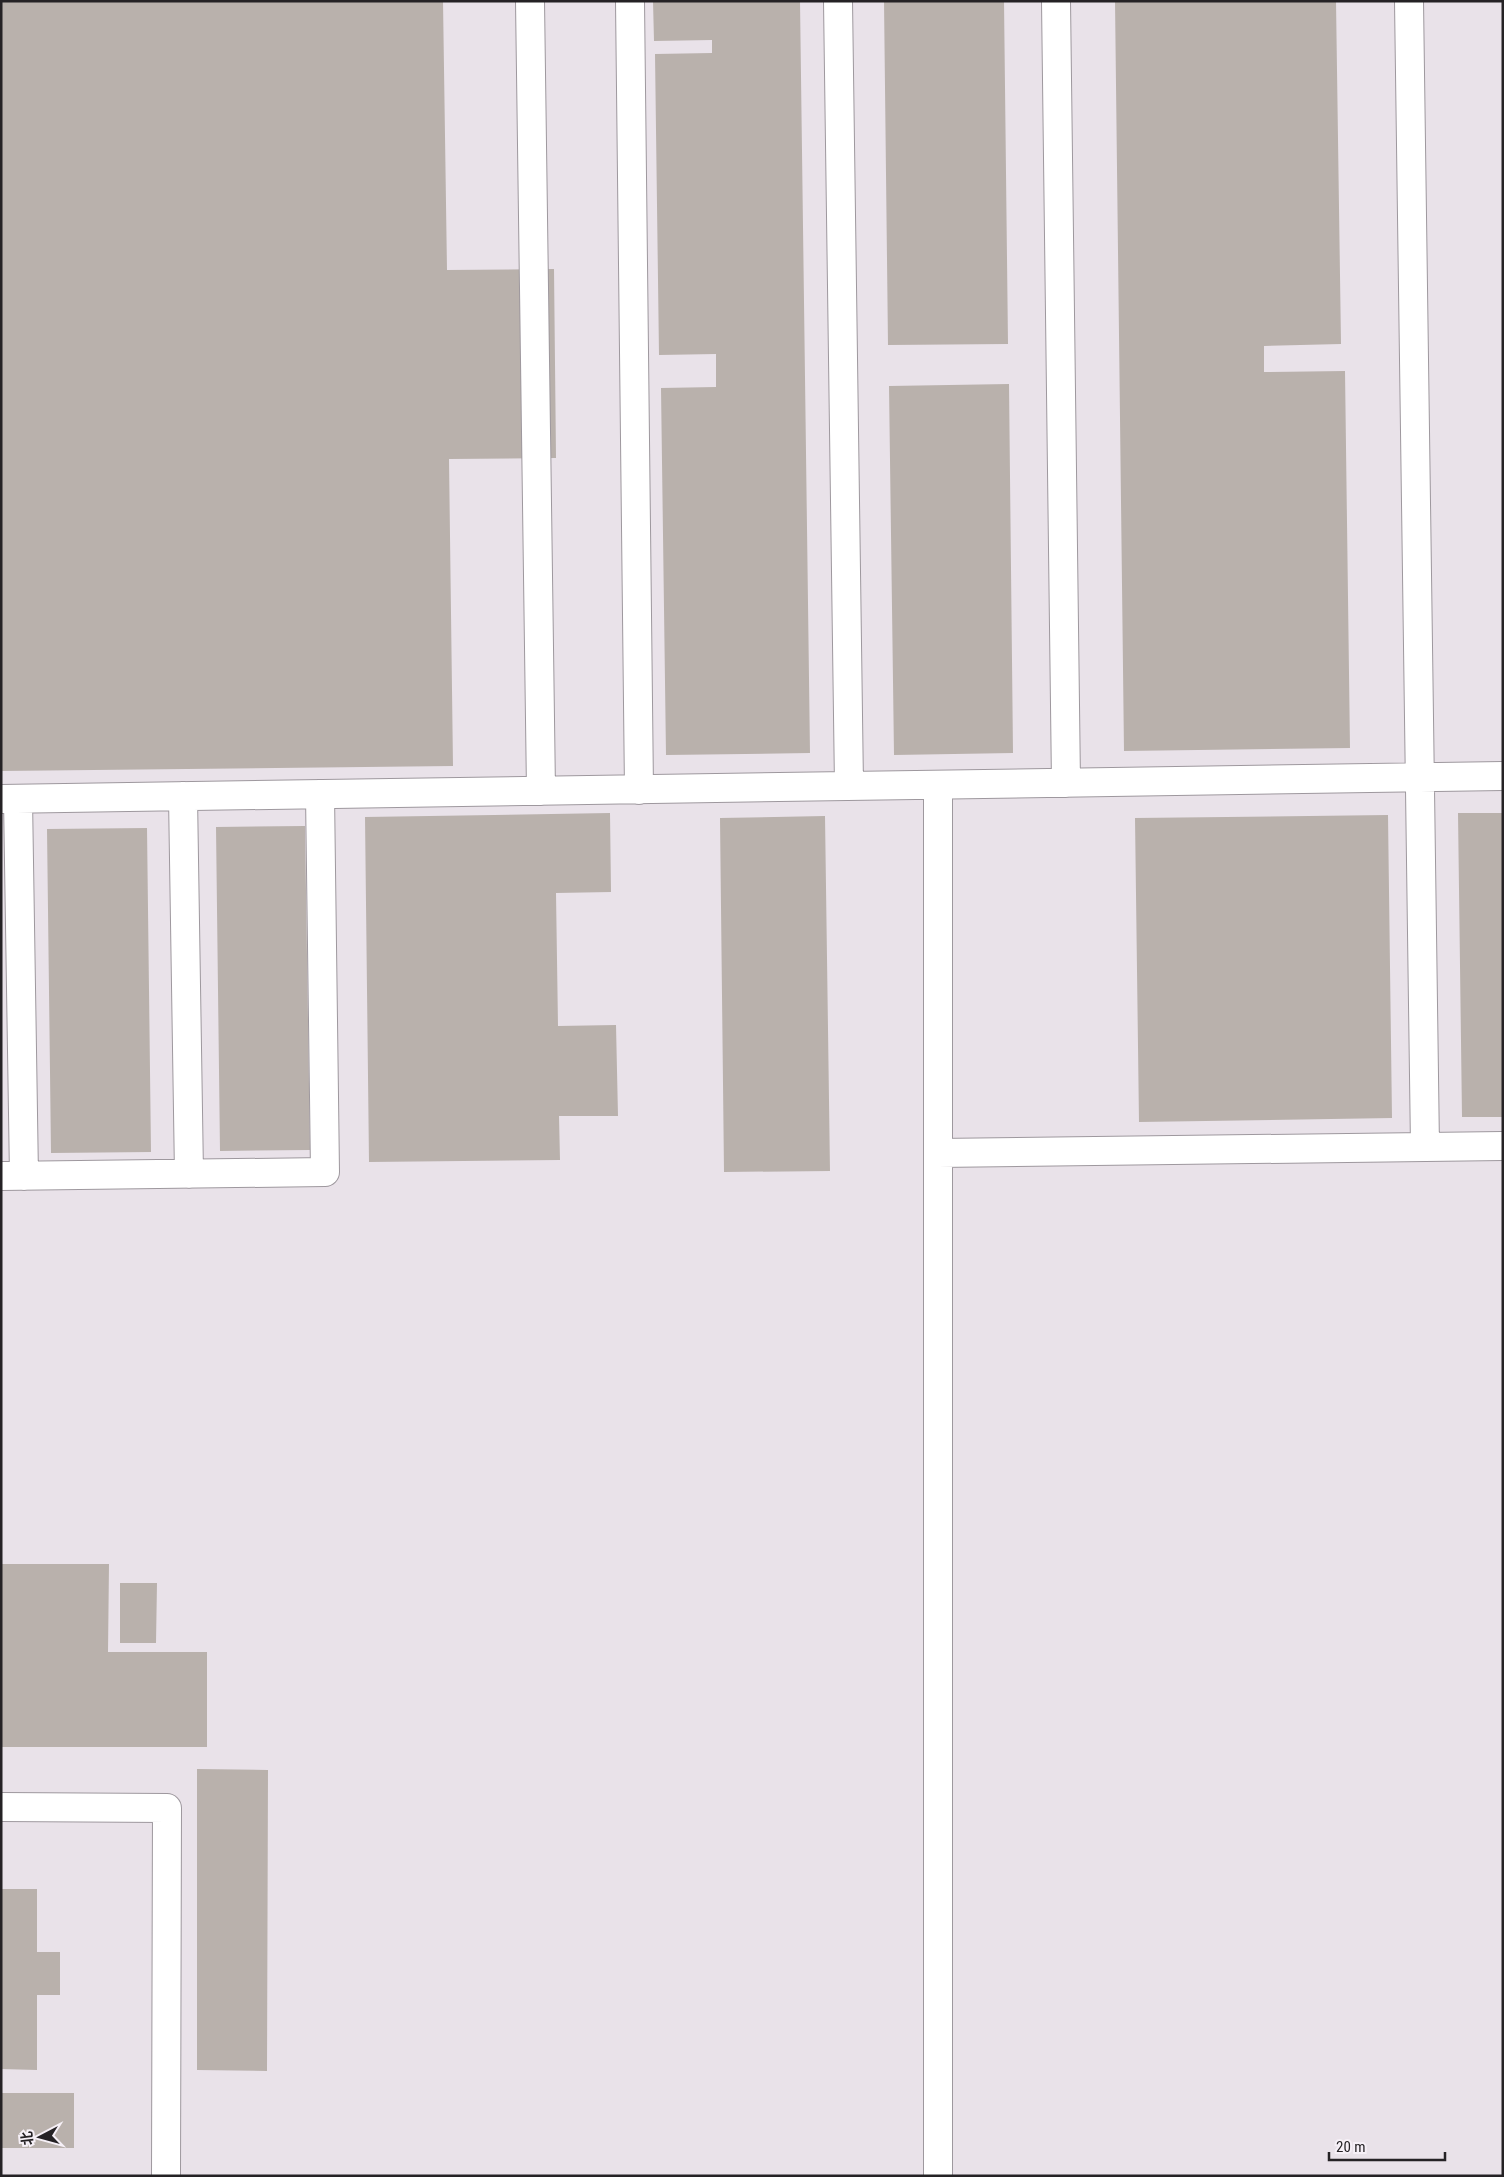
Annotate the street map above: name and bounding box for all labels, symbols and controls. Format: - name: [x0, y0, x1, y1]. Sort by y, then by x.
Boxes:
- north arrow: [15, 2112, 65, 2162]
- scale bar: [1329, 2130, 1445, 2162]
- text: 北: [18, 2131, 36, 2146]
- text: 20 m: [1336, 2138, 1366, 2156]

